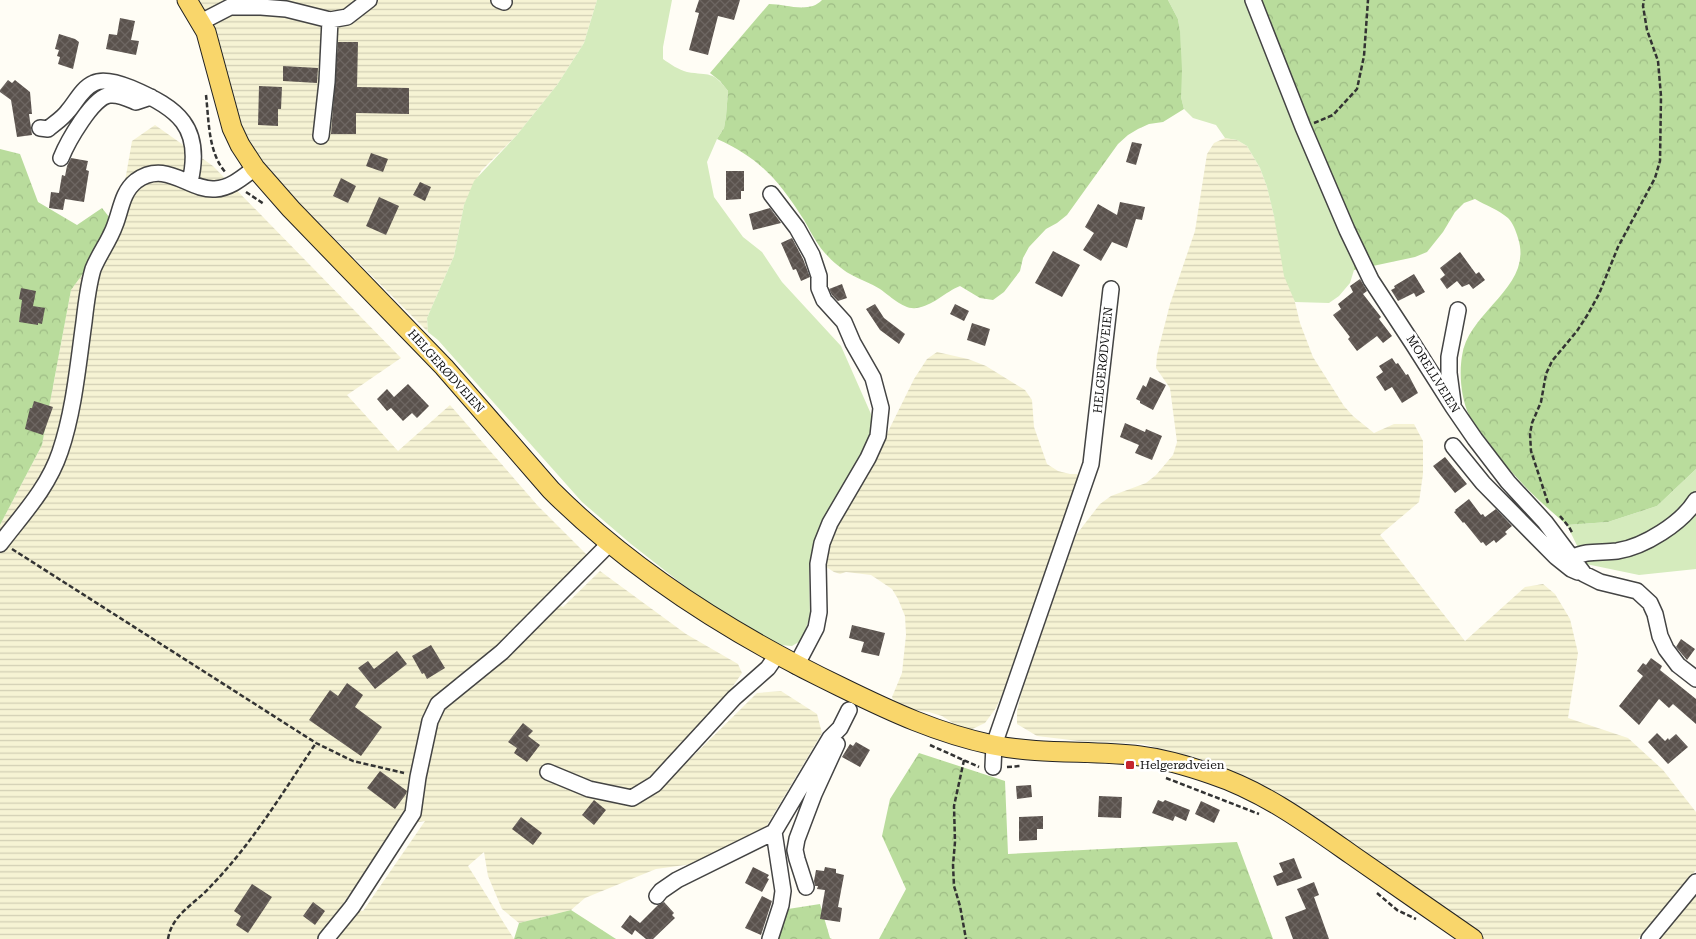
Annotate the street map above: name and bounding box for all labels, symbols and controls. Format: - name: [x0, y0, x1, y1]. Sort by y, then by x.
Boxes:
- street label: HELGERØDVEIEN: [1090, 306, 1116, 414]
- street label: HELGERØDVEIEN: [405, 327, 487, 416]
- street label: MORELLVEIEN: [1403, 332, 1463, 416]
- place label: Helgerødveien: [1140, 758, 1225, 772]
- marker: Helgerødveien: [1124, 759, 1136, 771]

